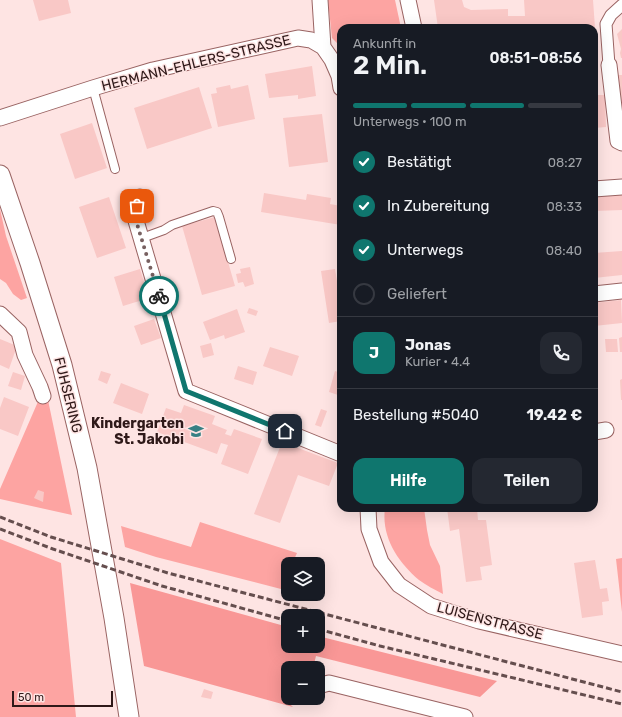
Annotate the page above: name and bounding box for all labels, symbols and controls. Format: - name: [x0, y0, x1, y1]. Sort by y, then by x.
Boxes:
- street label: HERMANN-EHLERS-STRASSE: [100, 31, 292, 95]
- text: Ankunft in: [353, 36, 416, 51]
- text: 08:51–08:56: [489, 49, 582, 67]
- text: 2 Min.: [353, 50, 427, 81]
- text: Unterwegs · 100 m: [353, 114, 467, 129]
- icon: check: [353, 151, 375, 173]
- text: Bestätigt: [387, 153, 451, 171]
- text: 08:27: [548, 155, 582, 170]
- pin: [120, 189, 154, 223]
- icon: bag: [126, 195, 148, 217]
- icon: check: [353, 195, 375, 217]
- text: In Zubereitung: [387, 197, 490, 215]
- text: 08:33: [547, 199, 582, 214]
- icon: check: [353, 239, 375, 261]
- text: Unterwegs: [387, 241, 463, 259]
- text: 08:40: [546, 243, 582, 258]
- courier: [139, 276, 179, 316]
- icon: bike: [148, 285, 170, 307]
- text: Geliefert: [387, 285, 447, 303]
- button: phone: [540, 332, 582, 374]
- text: Jonas: [405, 336, 451, 354]
- text: J: [369, 344, 379, 362]
- text: Kurier · 4.4: [405, 354, 470, 369]
- street label: FUHSERING: [50, 355, 86, 435]
- text: Bestellung #5040: [353, 406, 479, 424]
- text: 19.42 €: [527, 406, 582, 424]
- pin: [268, 414, 302, 448]
- place label: Kindergarten St. Jakobi: [91, 415, 184, 448]
- icon: home: [274, 420, 296, 442]
- school or university icon: Kindergarten St. Jakobi: [187, 422, 205, 440]
- button: Hilfe: [353, 458, 464, 504]
- button: Teilen: [472, 458, 582, 504]
- map controls: [281, 557, 325, 705]
- button: layers: [281, 557, 325, 601]
- street label: LUISENSTRASSE: [435, 599, 545, 643]
- button: +: [281, 609, 325, 653]
- button: −: [281, 661, 325, 705]
- scale bar: [12, 689, 113, 708]
- text: 50 m: [18, 691, 44, 704]

